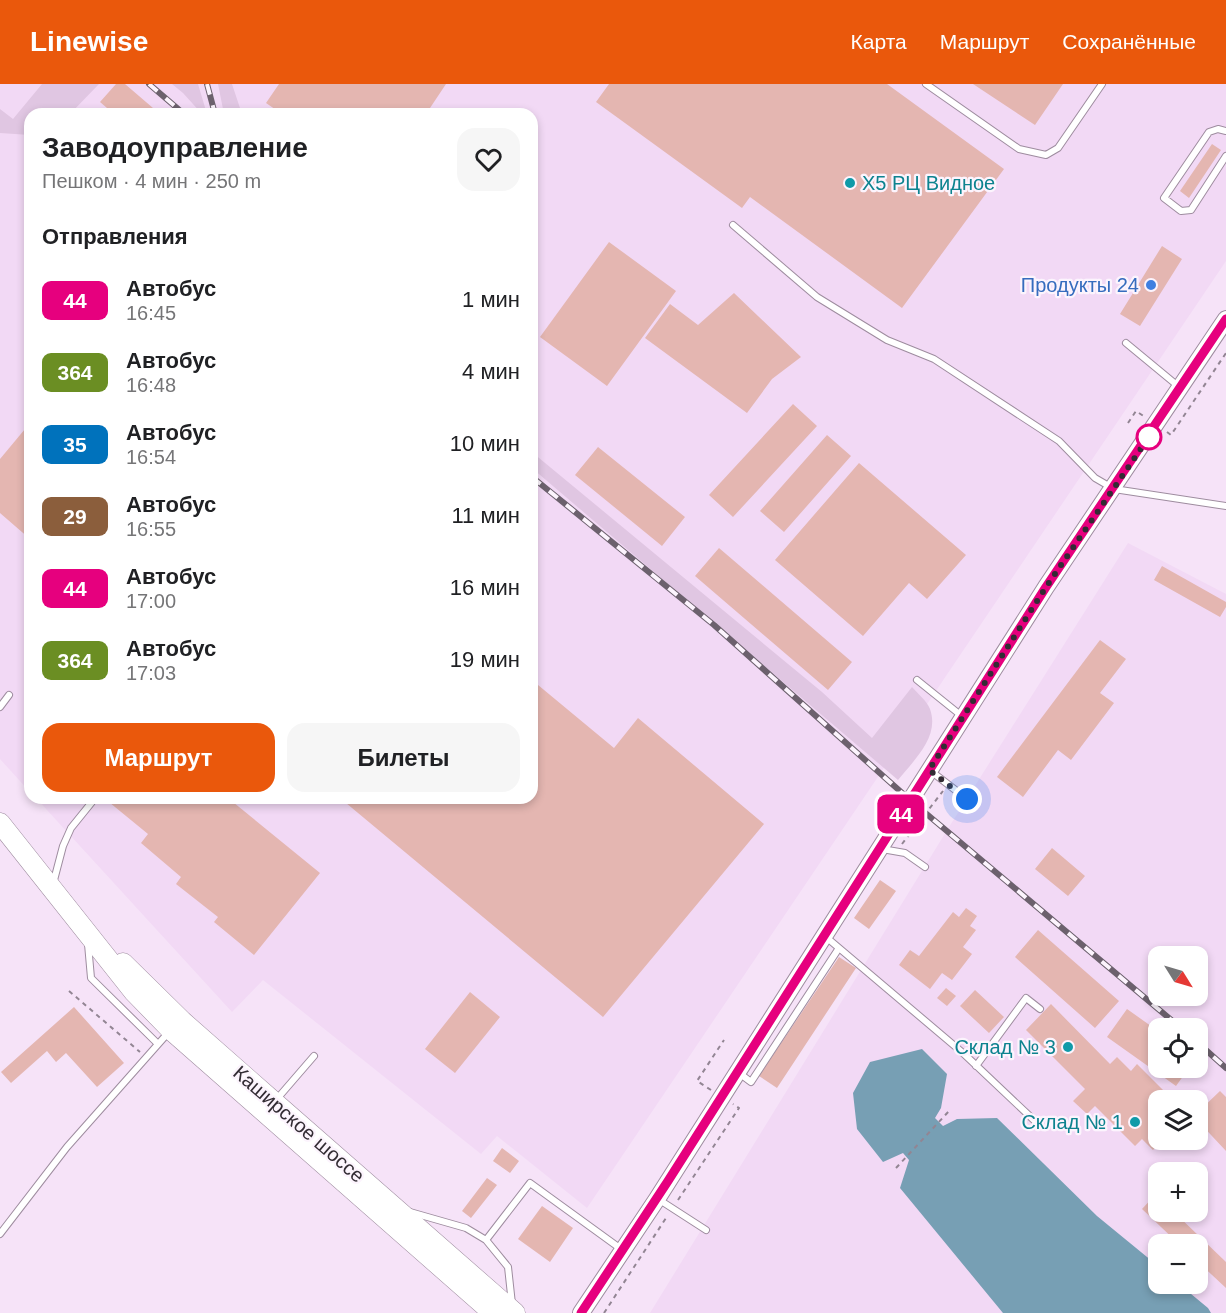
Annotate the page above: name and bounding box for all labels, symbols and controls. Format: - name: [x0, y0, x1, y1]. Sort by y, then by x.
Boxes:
- text: Linewise: [30, 26, 148, 57]
- text: Карта: [851, 30, 907, 53]
- text: Маршрут: [940, 30, 1029, 53]
- text: Сохранённые: [1062, 30, 1196, 53]
- button: heart: [457, 128, 520, 191]
- text: Заводоуправление: [42, 132, 308, 163]
- text: Пешком · 4 мин · 250 m: [42, 170, 261, 192]
- place label: X5 РЦ Видное: [862, 172, 995, 194]
- marker: X5 РЦ Видное: [843, 176, 857, 190]
- text: Отправления: [42, 224, 188, 249]
- place label: Продукты 24: [1021, 274, 1139, 296]
- text: Автобус: [126, 276, 216, 301]
- marker: Продукты 24: [1144, 278, 1158, 292]
- text: 1 мин: [462, 287, 520, 312]
- text: 44: [63, 289, 87, 312]
- text: 16:45: [126, 302, 176, 324]
- text: Автобус: [126, 348, 216, 373]
- text: 4 мин: [462, 359, 520, 384]
- text: 364: [57, 361, 93, 384]
- text: 16:48: [126, 374, 176, 396]
- text: Автобус: [126, 420, 216, 445]
- unlabelled marker: [1136, 424, 1162, 450]
- text: 10 мин: [450, 431, 520, 456]
- text: 35: [63, 433, 87, 456]
- text: 16:54: [126, 446, 176, 468]
- text: Автобус: [126, 492, 216, 517]
- text: 11 мин: [451, 503, 520, 528]
- text: 29: [63, 505, 87, 528]
- text: 16:55: [126, 518, 176, 540]
- text: Автобус: [126, 564, 216, 589]
- text: 16 мин: [450, 575, 520, 600]
- text: 44: [63, 577, 87, 600]
- text: 17:00: [126, 590, 176, 612]
- text: Автобус: [126, 636, 216, 661]
- text: 19 мин: [450, 647, 520, 672]
- text: 364: [57, 649, 93, 672]
- text: 17:03: [126, 662, 176, 684]
- button: Маршрут: [42, 723, 275, 792]
- button: Билеты: [287, 723, 520, 792]
- your location: [952, 784, 982, 814]
- line badge: 44: [874, 794, 928, 834]
- text: 44: [889, 803, 913, 826]
- north arrow: [1148, 946, 1208, 1006]
- map controls: [1148, 946, 1208, 1294]
- button: locate: [1148, 1018, 1208, 1078]
- place label: Склад № 3: [954, 1036, 1056, 1058]
- marker: Склад № 3: [1061, 1040, 1075, 1054]
- street label: Каширское шоссе: [229, 1061, 369, 1187]
- button: layers: [1148, 1090, 1208, 1150]
- place label: Склад № 1: [1021, 1111, 1123, 1133]
- marker: Склад № 1: [1128, 1115, 1142, 1129]
- button: +: [1148, 1162, 1208, 1222]
- button: −: [1148, 1234, 1208, 1294]

